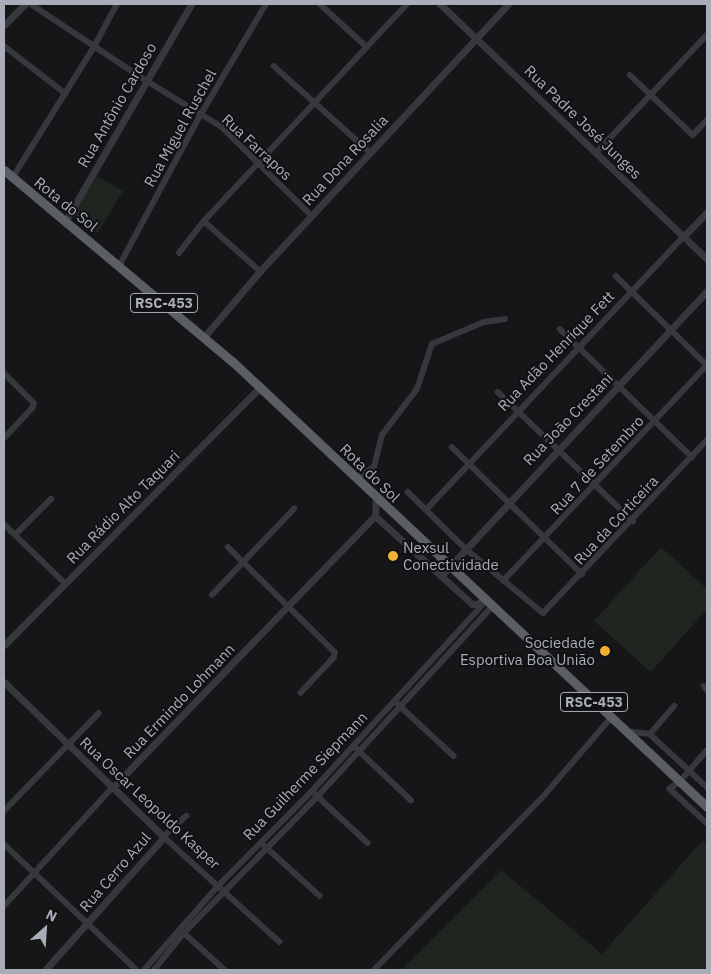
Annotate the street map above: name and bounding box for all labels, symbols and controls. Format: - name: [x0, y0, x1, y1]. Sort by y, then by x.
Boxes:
- street label: Rua Antônio Cardoso: [74, 39, 160, 171]
- street label: Rua Padre José Junges: [521, 61, 645, 183]
- street label: Rua Miguel Ruschel: [140, 66, 220, 190]
- street label: Rua Farrapos: [218, 110, 296, 184]
- street label: Rua Dona Rosalia: [298, 111, 392, 209]
- street label: Rota do Sol: [31, 173, 101, 235]
- street label: Rua Adão Henrique Fett: [494, 287, 618, 415]
- road number: RSC-453: [129, 292, 199, 314]
- street label: Rua João Crestani: [519, 369, 617, 469]
- street label: Rua 7 de Setembro: [547, 412, 647, 518]
- street label: Rota do Sol: [336, 440, 404, 506]
- street label: Rua Rádio Alto Taquari: [63, 447, 183, 567]
- street label: Rua da Corticeira: [570, 472, 662, 568]
- place label: Nexsul Conectividade: [403, 538, 499, 573]
- marker: Nexsul Conectividade: [387, 550, 399, 562]
- place label: Sociedade Esportiva Boa União: [460, 633, 595, 668]
- street label: Rua Ermindo Lohmann: [120, 640, 238, 762]
- marker: Sociedade Esportiva Boa União: [599, 645, 611, 657]
- road number: RSC-453: [559, 690, 629, 714]
- street label: Rua Guilherme Siepmann: [239, 708, 371, 844]
- street label: Rua Oscar Leopoldo Kasper: [76, 733, 224, 873]
- street label: Rua Cerro Azul: [76, 829, 154, 915]
- north arrow: [20, 904, 70, 954]
- text: N: [43, 905, 60, 926]

